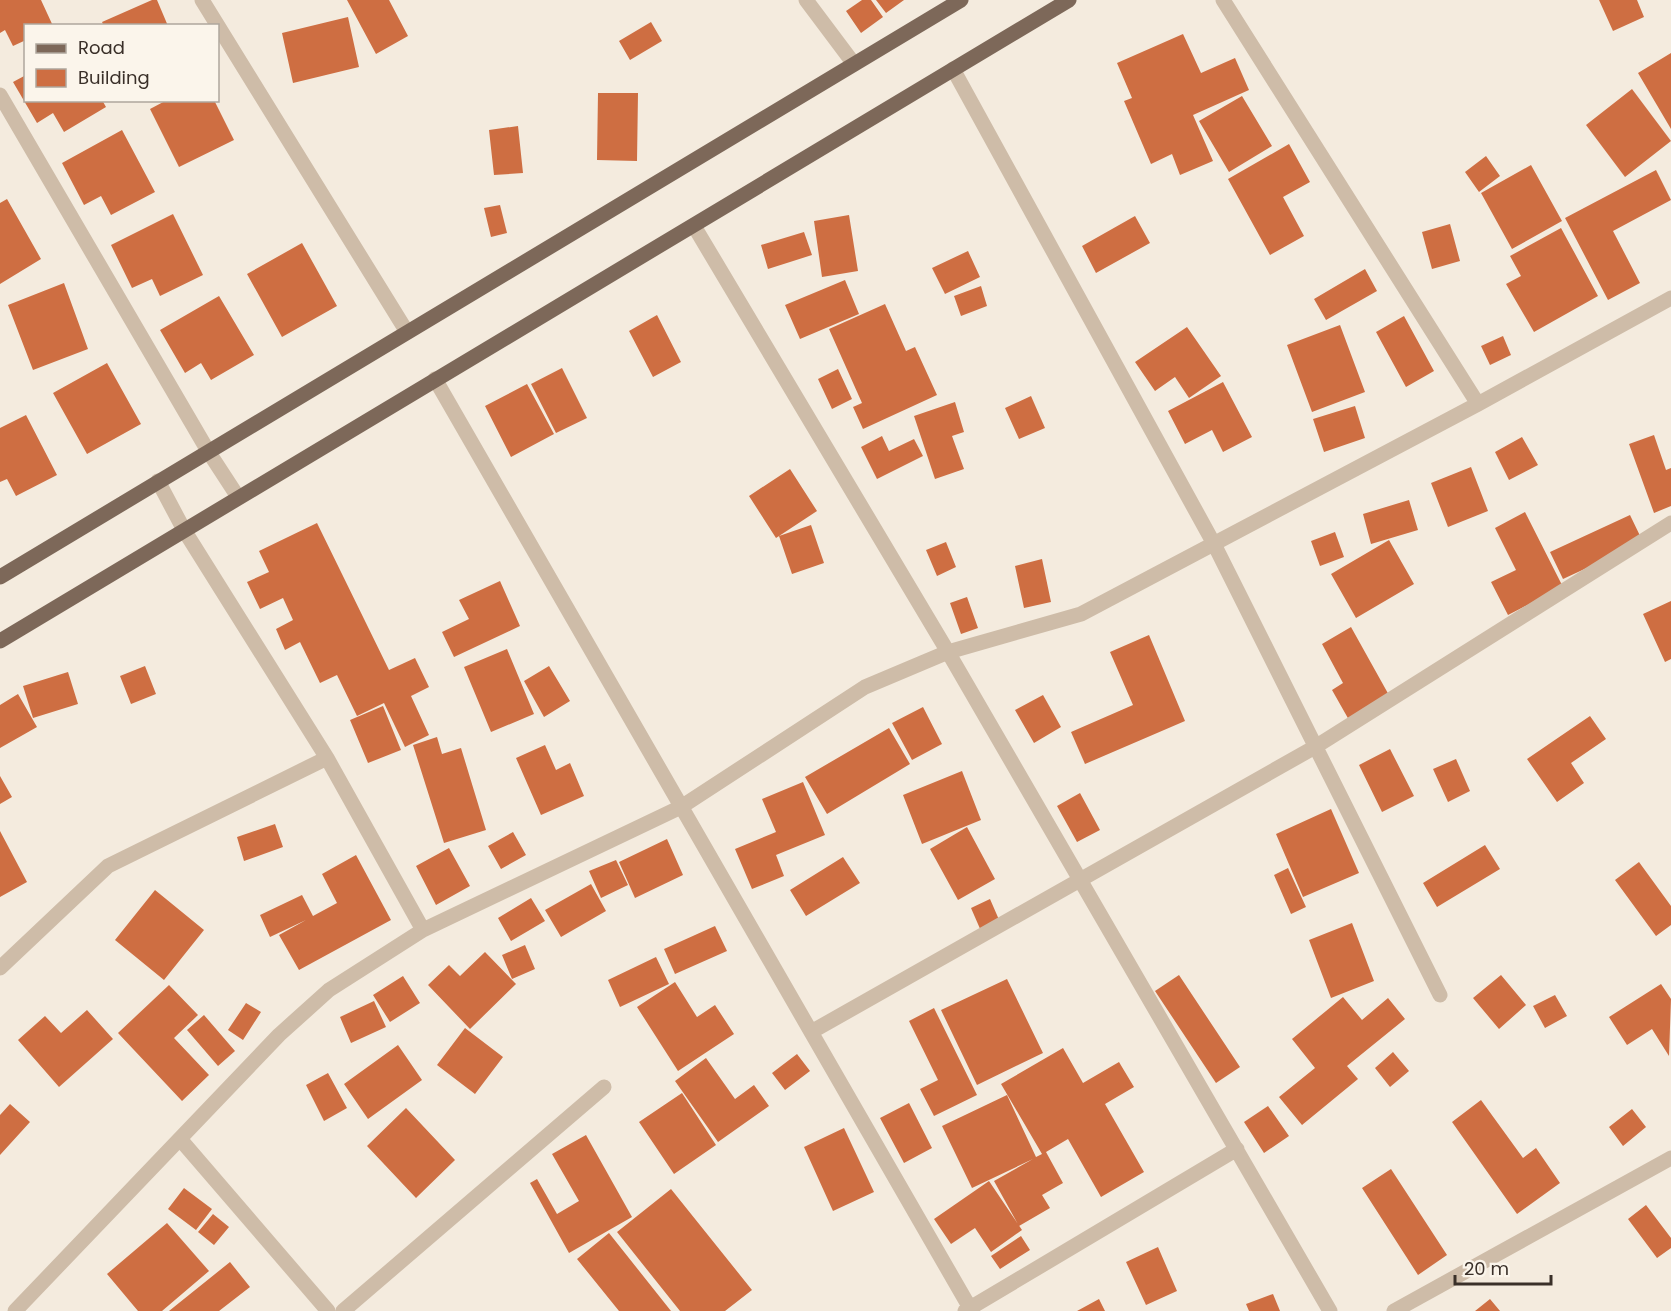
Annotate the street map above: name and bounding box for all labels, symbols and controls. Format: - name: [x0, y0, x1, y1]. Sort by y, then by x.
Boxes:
- legend: [24, 24, 219, 102]
- text: Road: [78, 35, 125, 60]
- text: Building: [78, 65, 150, 90]
- scale bar: [1455, 1248, 1551, 1286]
- text: 20 m: [1464, 1256, 1509, 1281]

